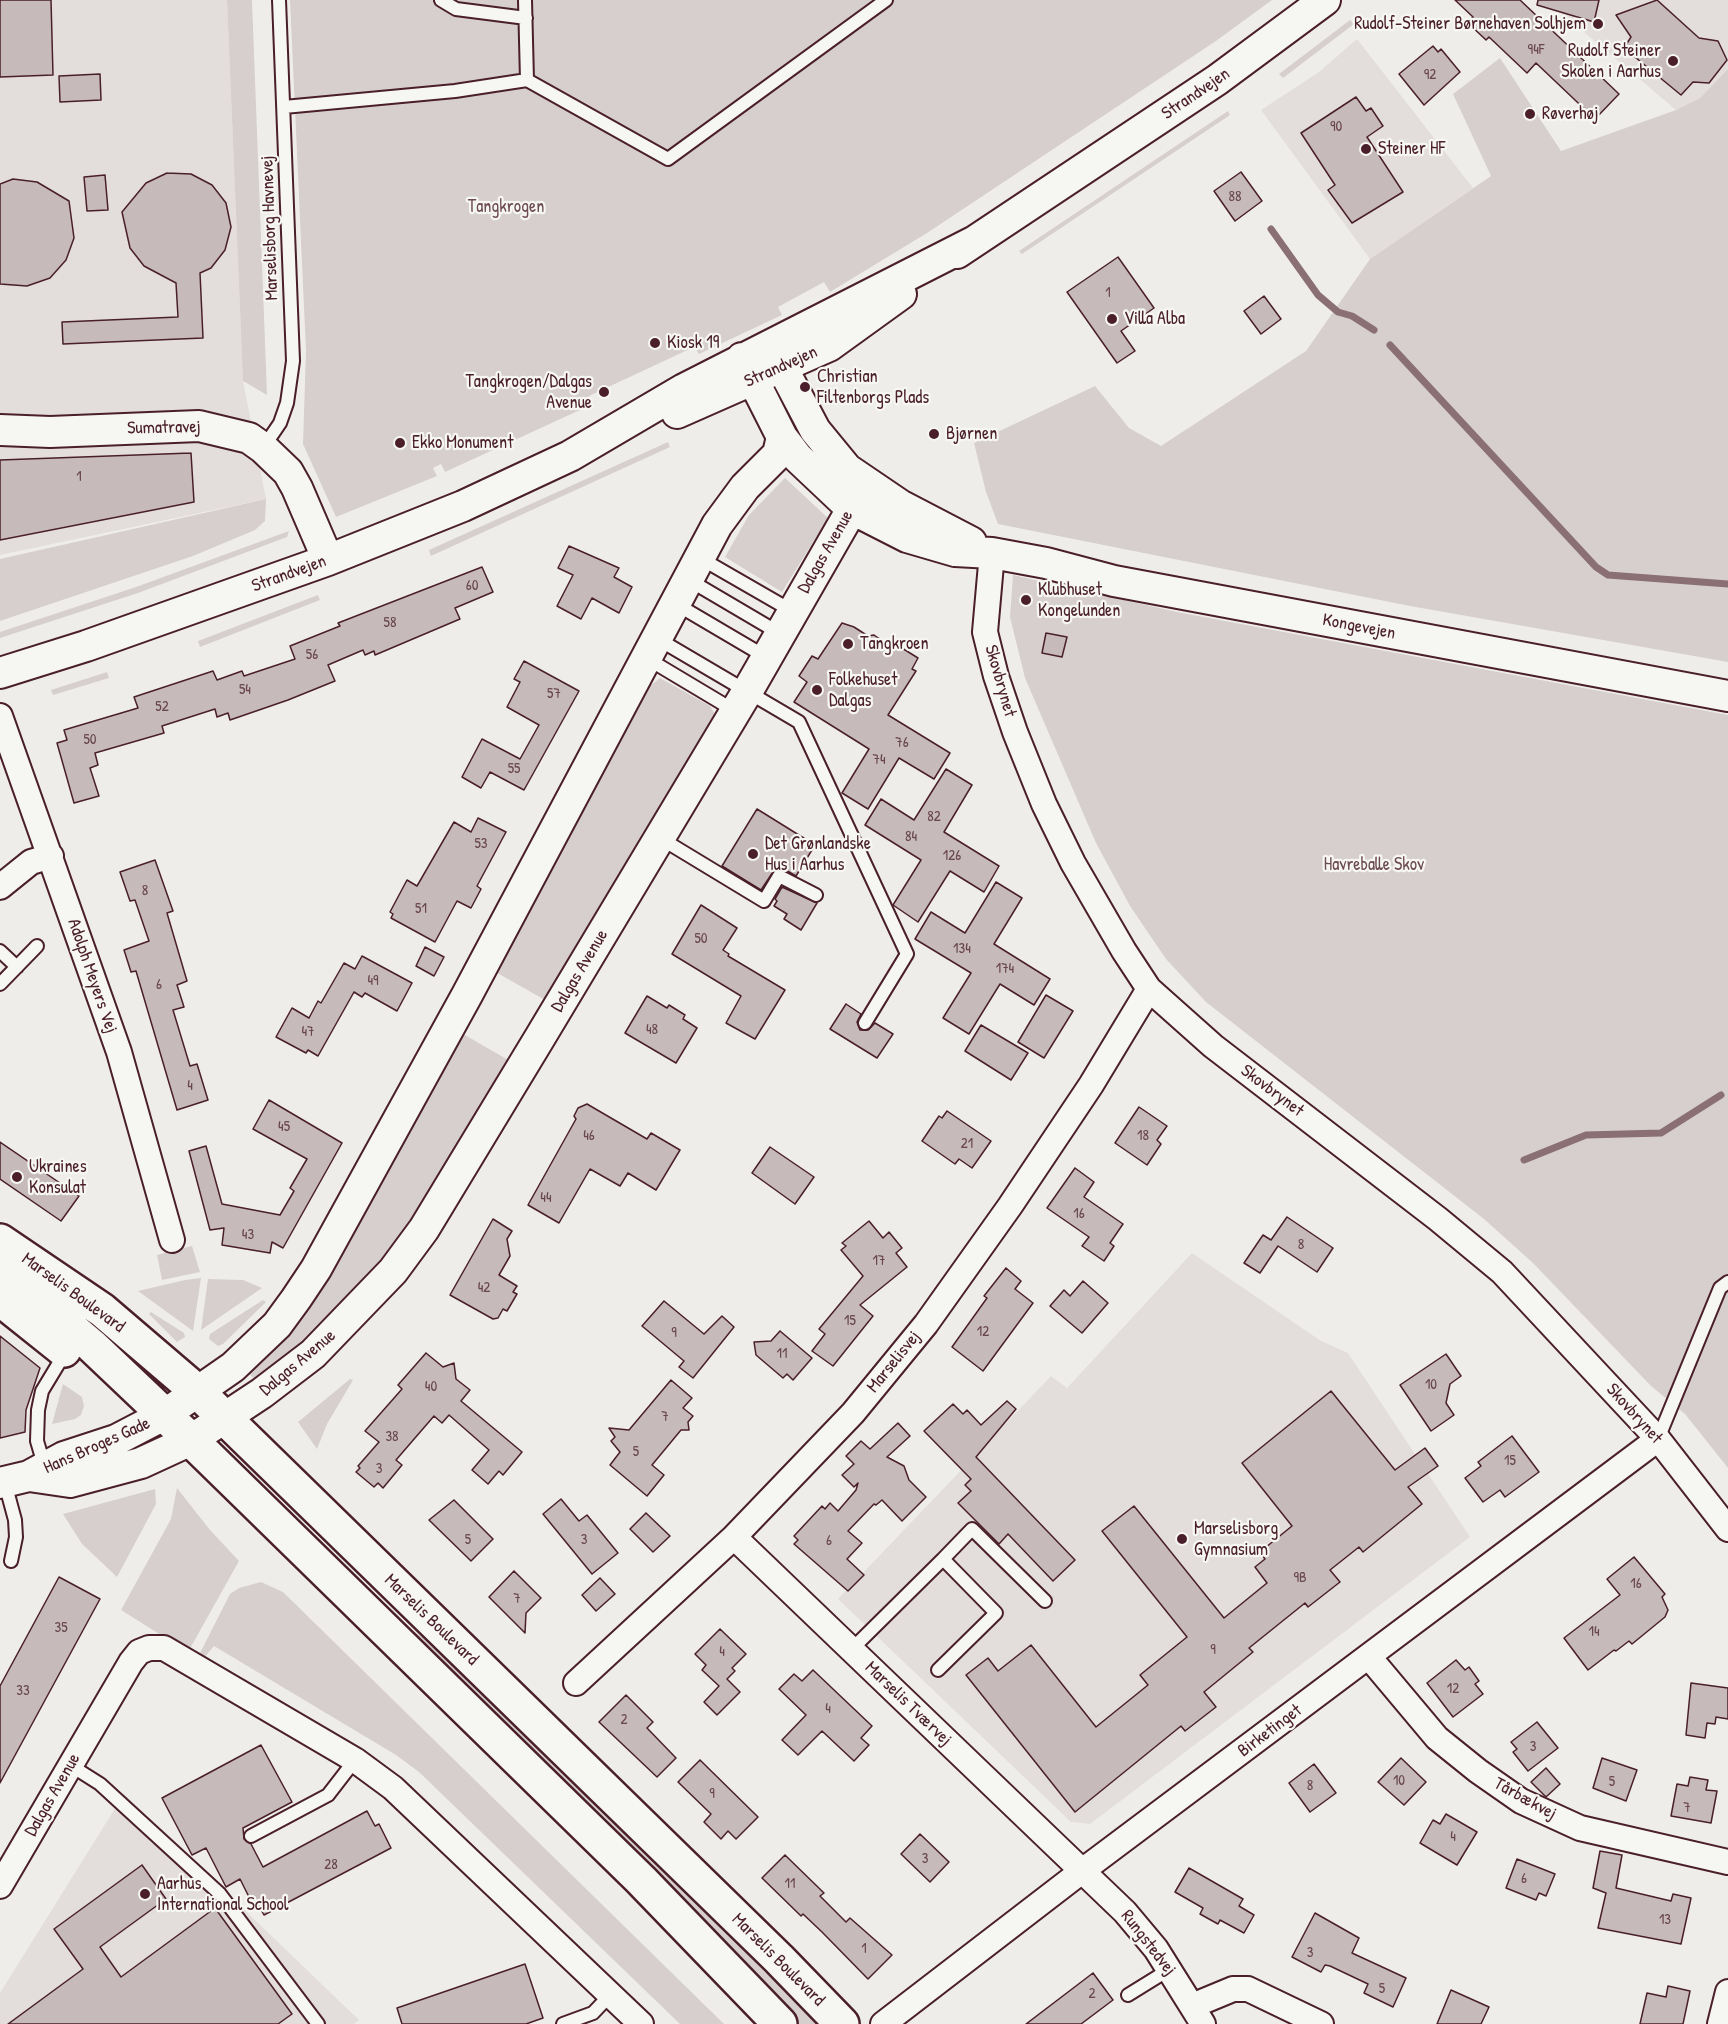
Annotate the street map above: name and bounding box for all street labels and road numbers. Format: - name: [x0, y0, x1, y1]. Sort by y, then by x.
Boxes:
- street label: Strandvejen: [1158, 63, 1234, 125]
- street label: Marselisborg Havnevej: [257, 155, 283, 301]
- street label: Strandvejen: [741, 341, 821, 393]
- street label: Sumatravej: [127, 417, 201, 439]
- street label: Dalgas Avenue: [794, 507, 858, 597]
- street label: Strandvejen: [249, 551, 329, 597]
- street label: Kongevejen: [1321, 609, 1397, 645]
- street label: Skovbrynet: [979, 643, 1021, 719]
- street label: Adolph Meyers Vej: [62, 916, 122, 1036]
- street label: Dalgas Avenue: [547, 926, 613, 1016]
- street label: Skovbrynet: [1236, 1060, 1308, 1122]
- street label: Marselis Boulevard: [17, 1248, 129, 1338]
- street label: Dalgas Avenue: [256, 1325, 340, 1401]
- street label: Marselisvej: [863, 1327, 925, 1397]
- street label: Skovbrynet: [1601, 1379, 1667, 1449]
- street label: Hans Broges Gade: [40, 1413, 154, 1479]
- street label: Marselis Boulevard: [379, 1570, 483, 1670]
- street label: Marselis Tværvej: [860, 1657, 956, 1751]
- street label: Birketinget: [1234, 1700, 1306, 1762]
- street label: Dalgas Avenue: [21, 1750, 85, 1840]
- street label: Tårbækvej: [1490, 1773, 1560, 1825]
- street label: Rungstedvej: [1116, 1906, 1180, 1980]
- street label: Marselis Boulevard: [727, 1909, 829, 2011]

